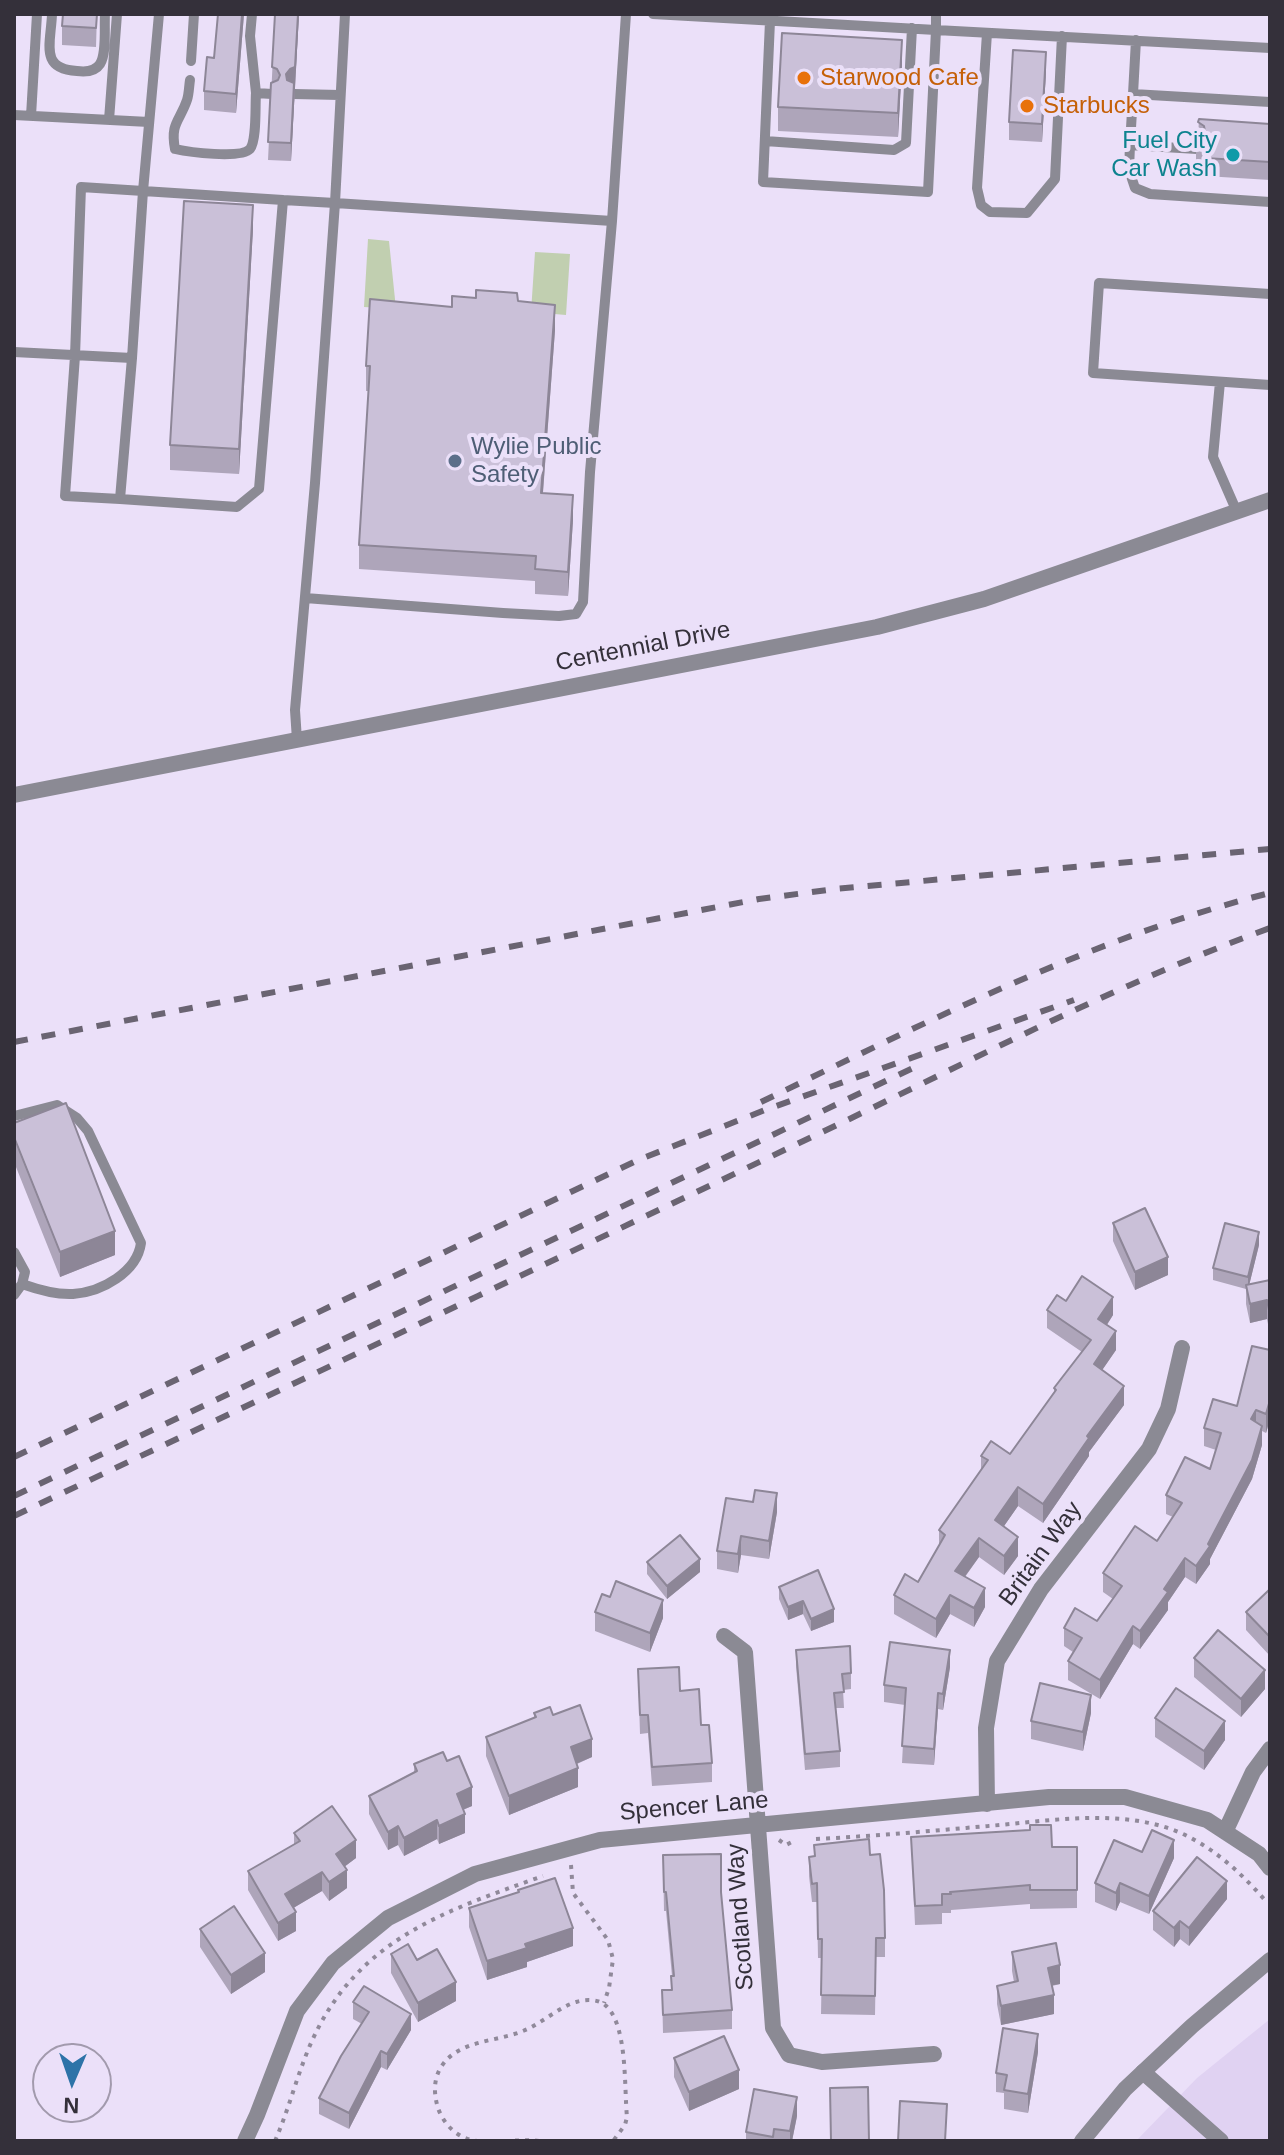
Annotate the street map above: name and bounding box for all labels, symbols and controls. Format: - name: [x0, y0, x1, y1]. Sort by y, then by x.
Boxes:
- place label: Starwood Cafe: [820, 64, 979, 92]
- marker: Starwood Cafe: [795, 69, 813, 87]
- place label: Starbucks: [1043, 92, 1150, 120]
- marker: Starbucks: [1018, 97, 1036, 115]
- place label: Fuel City Car Wash: [1111, 127, 1217, 183]
- marker: Fuel City Car Wash: [1224, 146, 1242, 164]
- place label: Wylie Public Safety: [471, 433, 601, 489]
- marker: Wylie Public Safety: [446, 452, 464, 470]
- street label: Centennial Drive: [553, 616, 733, 678]
- street label: Britain Way: [994, 1496, 1088, 1612]
- street label: Spencer Lane: [618, 1786, 770, 1828]
- street label: Scotland Way: [722, 1843, 760, 1991]
- north arrow: [32, 2043, 112, 2123]
- text: N: [63, 2093, 80, 2118]

